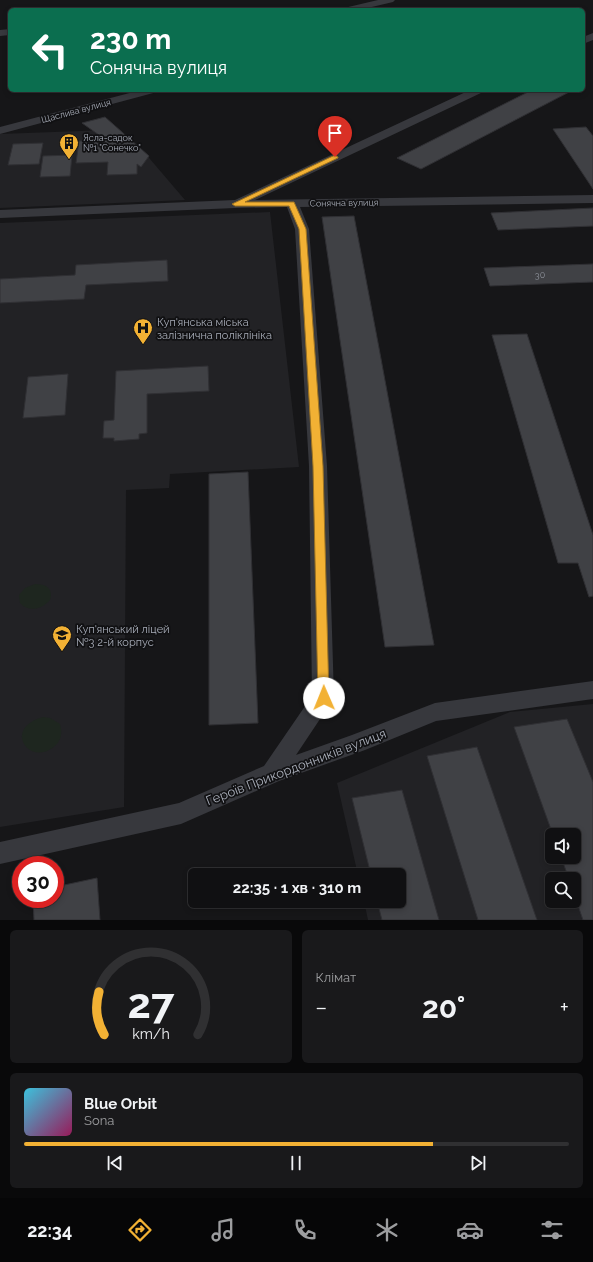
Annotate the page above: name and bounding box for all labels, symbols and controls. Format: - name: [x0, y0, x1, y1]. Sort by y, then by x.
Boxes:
- text: 230 m: [90, 23, 171, 56]
- icon: left: [24, 24, 76, 76]
- text: Сонячна вулиця: [90, 57, 227, 78]
- street label: Щаслива вулиця: [40, 97, 112, 125]
- pin: [318, 116, 352, 157]
- icon: arrive: [324, 122, 346, 144]
- building icon: Ясла-садок №1 "Сонечко": [58, 132, 80, 160]
- place label: Ясла-садок №1 "Сонечко": [83, 133, 141, 153]
- street label: Сонячна вулиця: [310, 197, 378, 209]
- house number: 30: [535, 270, 546, 280]
- place label: Куп'янська міська залізнична поліклініка: [157, 316, 272, 342]
- hospital icon: Куп'янська міська залізнична поліклініка: [132, 317, 154, 345]
- place label: Куп'янський ліцей №3 2-й корпус: [76, 623, 170, 649]
- school or university icon: Куп'янський ліцей №3 2-й корпус: [51, 624, 73, 652]
- position arrow: [303, 677, 345, 719]
- street label: Героїв Прикордонників вулиця: [204, 726, 388, 808]
- map controls: [545, 828, 581, 908]
- button: sound: [545, 828, 581, 864]
- speed limit sign: 30: [12, 856, 64, 908]
- button: search: [545, 872, 581, 908]
- text: 22:35 · 1 хв · 310 m: [233, 879, 361, 897]
- text: Клімат: [316, 970, 356, 985]
- text: 27: [127, 978, 175, 1027]
- text: 20°: [422, 990, 465, 1025]
- text: −: [316, 994, 327, 1020]
- text: +: [560, 994, 569, 1020]
- text: km/h: [132, 1025, 170, 1041]
- text: Blue Orbit: [84, 1095, 157, 1113]
- text: Sona: [84, 1113, 114, 1128]
- icon: previous: [104, 1152, 126, 1174]
- icon: pause: [285, 1152, 307, 1174]
- icon: next: [467, 1152, 489, 1174]
- icon: directions: [126, 1216, 154, 1244]
- icon: music: [209, 1216, 237, 1244]
- icon: phone: [291, 1216, 319, 1244]
- icon: climate: [373, 1216, 401, 1244]
- icon: car: [456, 1216, 484, 1244]
- icon: filters: [538, 1216, 566, 1244]
- text: 22:34: [27, 1220, 72, 1241]

